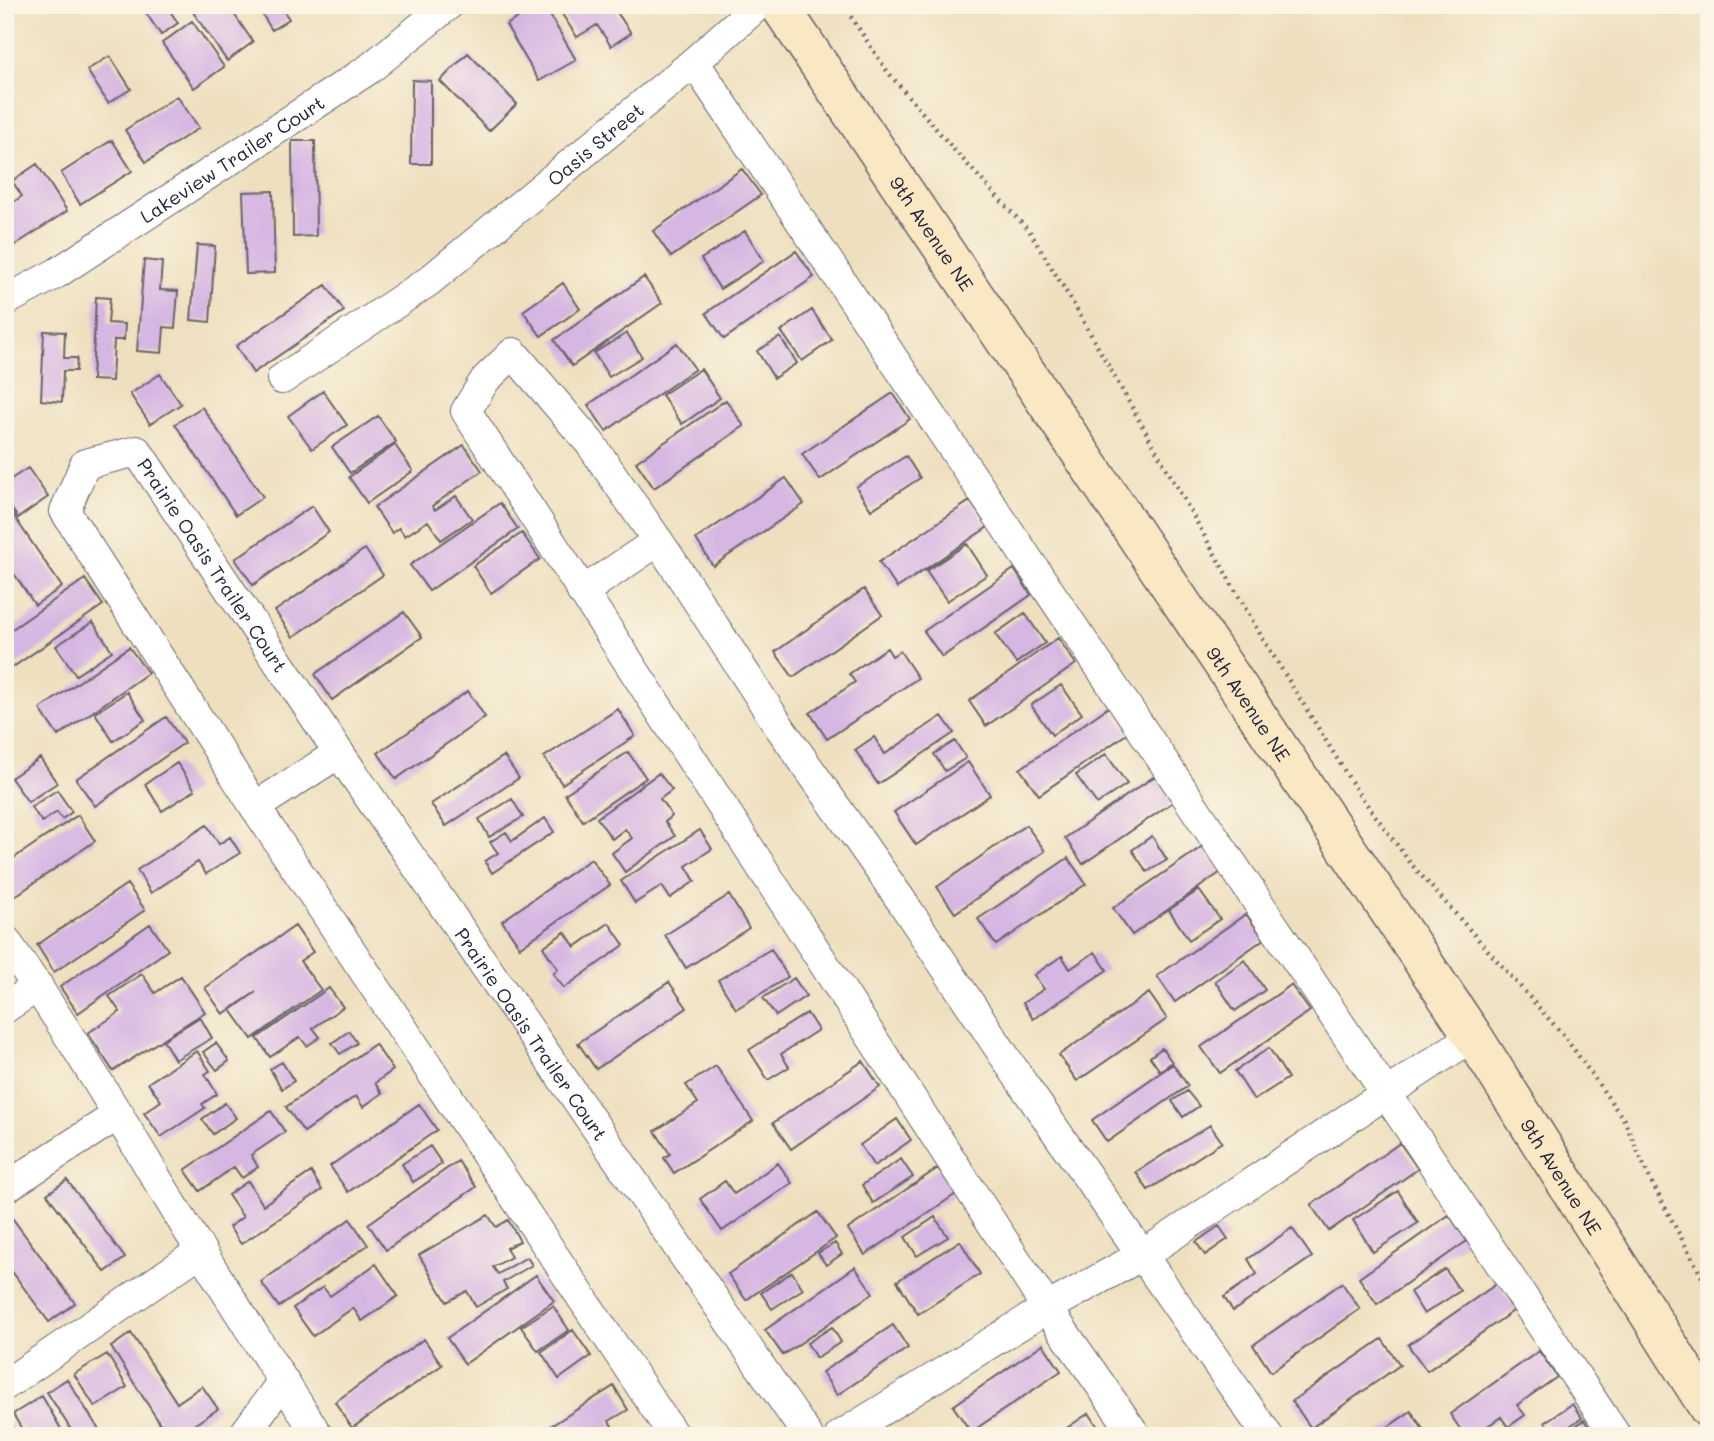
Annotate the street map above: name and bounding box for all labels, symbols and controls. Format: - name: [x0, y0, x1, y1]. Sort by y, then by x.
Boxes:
- street label: Lakeview Trailer Court: [135, 89, 329, 228]
- street label: Oasis Street: [542, 97, 648, 191]
- street label: 9th Avenue NE: [885, 171, 980, 295]
- street label: Prairie Oasis Trailer Court: [132, 453, 294, 677]
- street label: 9th Avenue NE: [1202, 641, 1297, 766]
- street label: Prairie Oasis Trailer Court: [450, 923, 614, 1145]
- street label: 9th Avenue NE: [1516, 1113, 1608, 1239]

